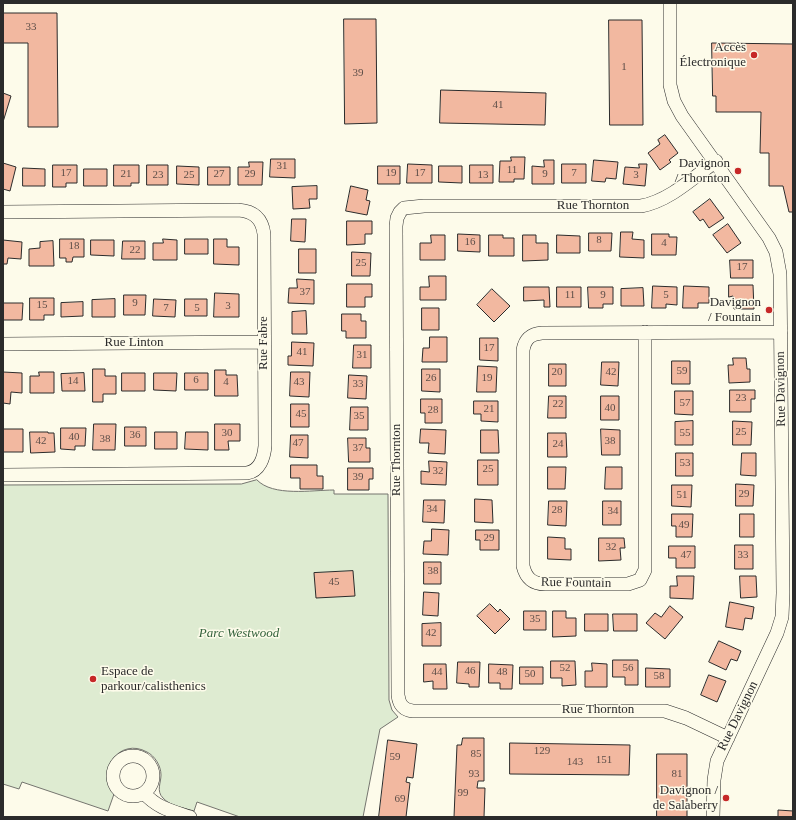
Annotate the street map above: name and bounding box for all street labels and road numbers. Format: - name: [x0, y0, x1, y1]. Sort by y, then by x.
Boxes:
- street label: Rue Thornton: [557, 198, 629, 214]
- street label: Rue Fabre: [256, 316, 272, 370]
- street label: Rue Linton: [105, 335, 163, 351]
- street label: Rue Davignon: [773, 351, 789, 427]
- street label: Rue Thornton: [389, 424, 405, 496]
- street label: Rue Fountain: [541, 575, 611, 591]
- street label: Rue Davignon: [714, 679, 762, 753]
- street label: Rue Thornton: [562, 702, 634, 718]

